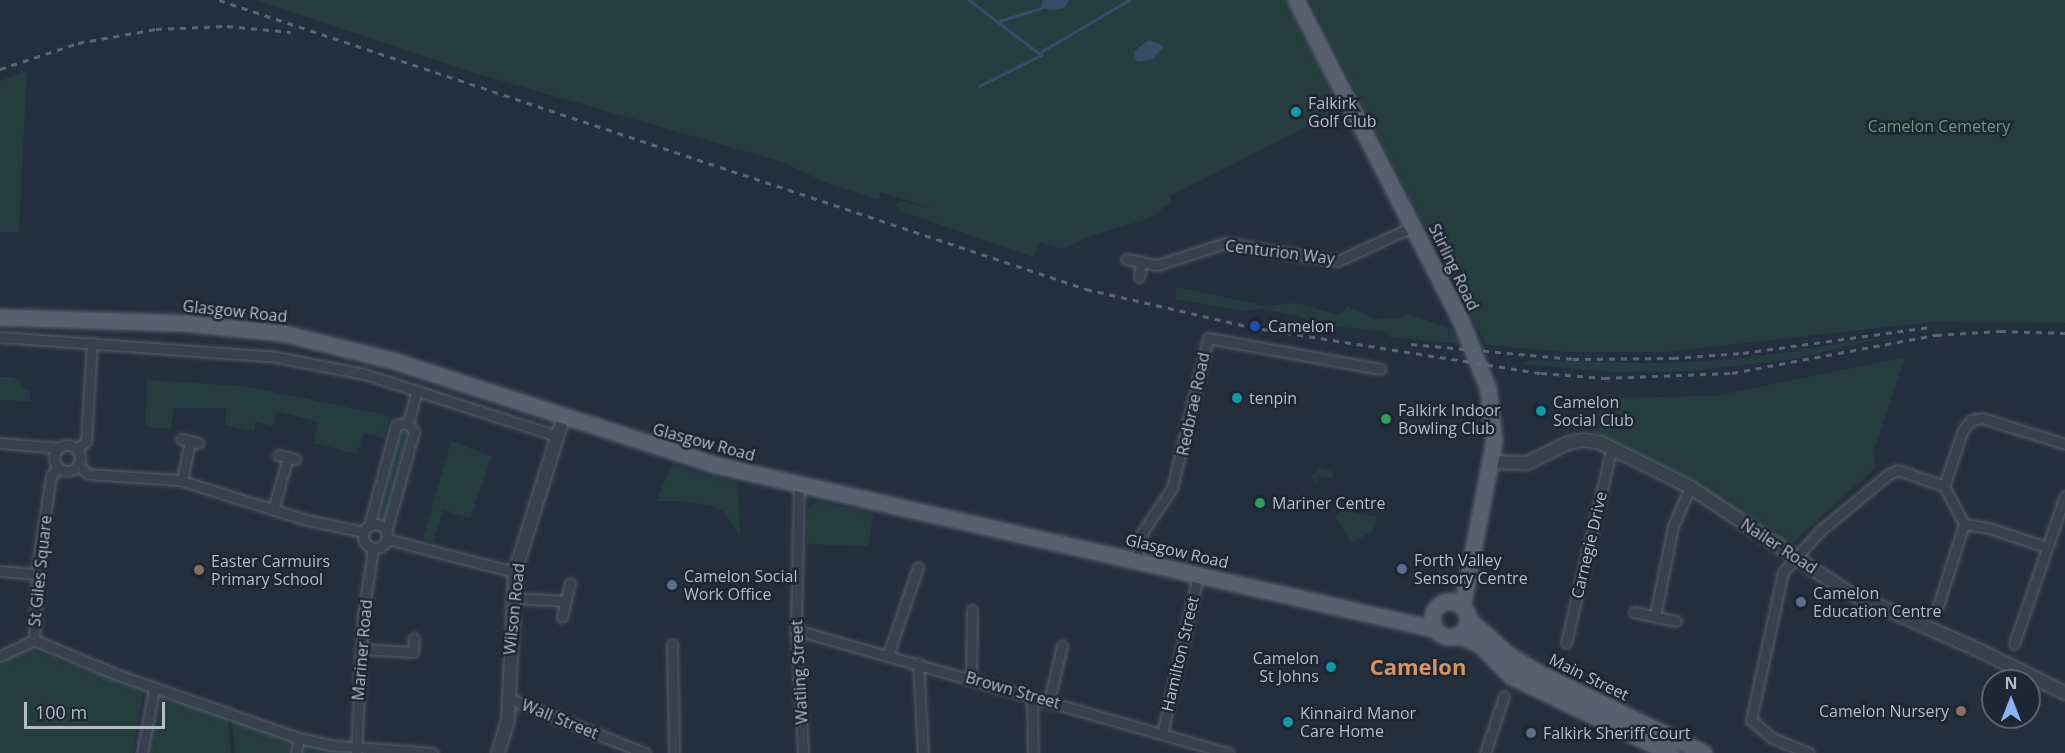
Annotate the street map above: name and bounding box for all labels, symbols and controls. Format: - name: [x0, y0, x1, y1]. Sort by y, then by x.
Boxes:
- place label: Falkirk Golf Club: [1308, 93, 1377, 131]
- marker: Falkirk Golf Club: [1289, 105, 1303, 119]
- park label: Camelon Cemetery: [1868, 116, 2010, 136]
- street label: Stirling Road: [1425, 221, 1483, 313]
- street label: Centurion Way: [1224, 236, 1336, 268]
- street label: Glasgow Road: [182, 296, 288, 326]
- place label: Camelon: [1268, 316, 1334, 336]
- marker: Camelon: [1246, 317, 1264, 335]
- street label: Redbrae Road: [1173, 351, 1213, 457]
- place label: tenpin: [1249, 388, 1297, 408]
- marker: tenpin: [1230, 391, 1244, 405]
- place label: Camelon Social Club: [1553, 392, 1634, 430]
- place label: Falkirk Indoor Bowling Club: [1398, 400, 1501, 438]
- marker: Camelon Social Club: [1534, 404, 1548, 418]
- marker: Falkirk Indoor Bowling Club: [1379, 412, 1393, 426]
- street label: Glasgow Road: [651, 419, 757, 465]
- street label: Carnegie Drive: [1567, 490, 1611, 600]
- place label: Mariner Centre: [1272, 493, 1385, 513]
- marker: Mariner Centre: [1253, 496, 1267, 510]
- street label: St Giles Square: [25, 514, 55, 628]
- street label: Nailer Road: [1737, 514, 1821, 578]
- street label: Glasgow Road: [1124, 530, 1230, 572]
- place label: Forth Valley Sensory Centre: [1414, 550, 1528, 588]
- place label: Easter Carmuirs Primary School: [211, 551, 330, 589]
- street label: Wilson Road: [500, 562, 528, 656]
- marker: Forth Valley Sensory Centre: [1395, 562, 1409, 576]
- marker: Easter Carmuirs Primary School: [192, 563, 206, 577]
- place label: Camelon Social Work Office: [684, 566, 797, 604]
- marker: Camelon Social Work Office: [665, 578, 679, 592]
- place label: Camelon Education Centre: [1813, 583, 1941, 621]
- street label: Hamilton Street: [1157, 595, 1203, 713]
- marker: Camelon Education Centre: [1794, 595, 1808, 609]
- street label: Mariner Road: [348, 599, 376, 701]
- street label: Watling Street: [787, 619, 811, 725]
- place label: Camelon St Johns: [1253, 648, 1319, 686]
- street label: Main Street: [1546, 650, 1632, 704]
- district label: Camelon: [1370, 654, 1466, 680]
- marker: Camelon St Johns: [1324, 660, 1338, 674]
- street label: Brown Street: [963, 667, 1063, 713]
- north arrow: [1981, 669, 2041, 729]
- text: N: [2004, 672, 2018, 694]
- scale bar: [27, 690, 168, 728]
- street label: Wall Street: [519, 695, 601, 743]
- text: 100 m: [35, 700, 87, 724]
- place label: Camelon Nursery: [1819, 701, 1949, 721]
- place label: Kinnaird Manor Care Home: [1300, 703, 1416, 741]
- marker: Camelon Nursery: [1954, 704, 1968, 718]
- marker: Kinnaird Manor Care Home: [1281, 715, 1295, 729]
- place label: Falkirk Sheriff Court: [1543, 723, 1691, 743]
- marker: Falkirk Sheriff Court: [1524, 726, 1538, 740]

